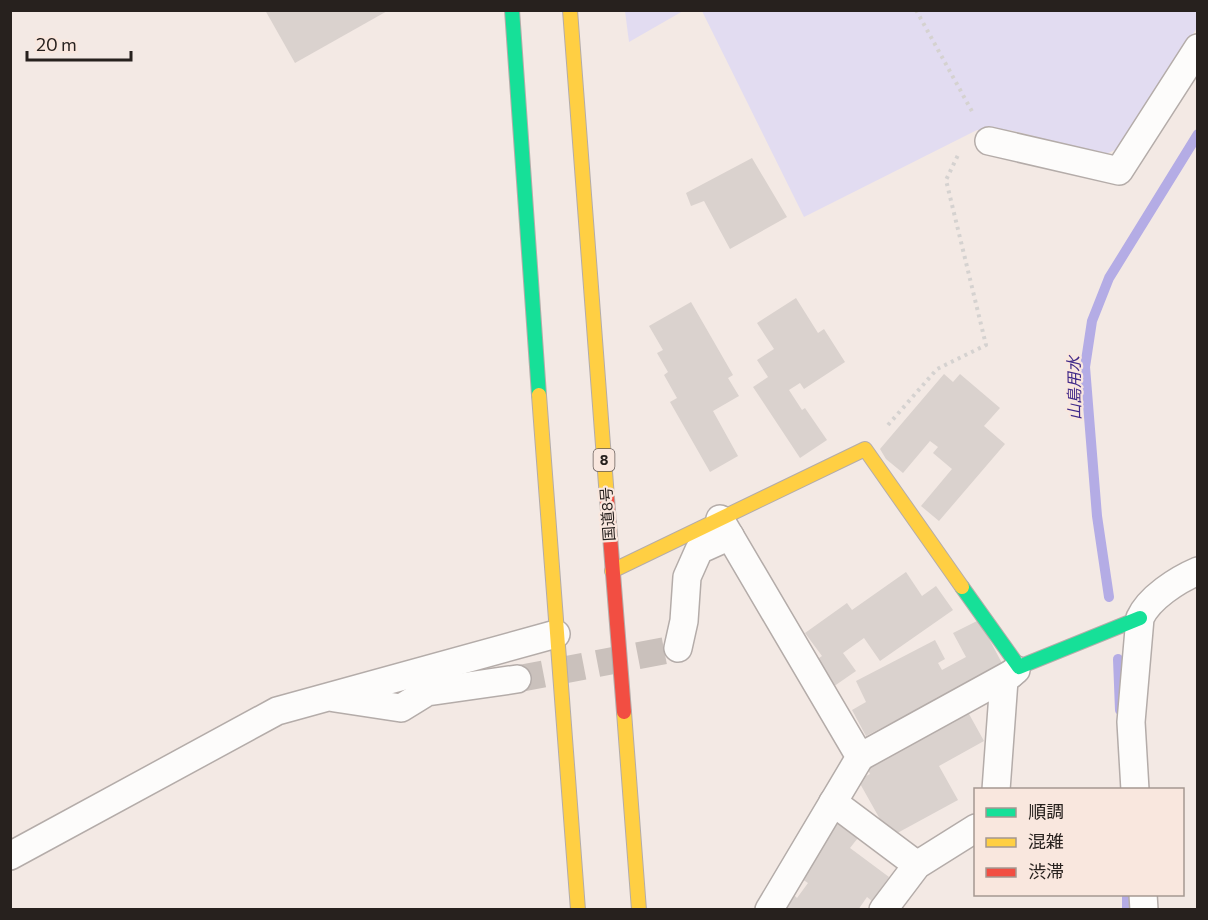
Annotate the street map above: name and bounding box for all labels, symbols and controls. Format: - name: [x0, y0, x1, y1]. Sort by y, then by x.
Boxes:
- scale bar: [27, 24, 130, 62]
- text: 20 m: [36, 33, 77, 55]
- water label: 山島用水: [1063, 354, 1084, 420]
- road number: 8: [594, 449, 614, 471]
- street label: 国道8号: [596, 486, 618, 542]
- legend: [974, 788, 1184, 896]
- text: 順調: [1028, 800, 1064, 822]
- text: 混雑: [1028, 830, 1064, 852]
- text: 渋滞: [1028, 860, 1064, 882]

